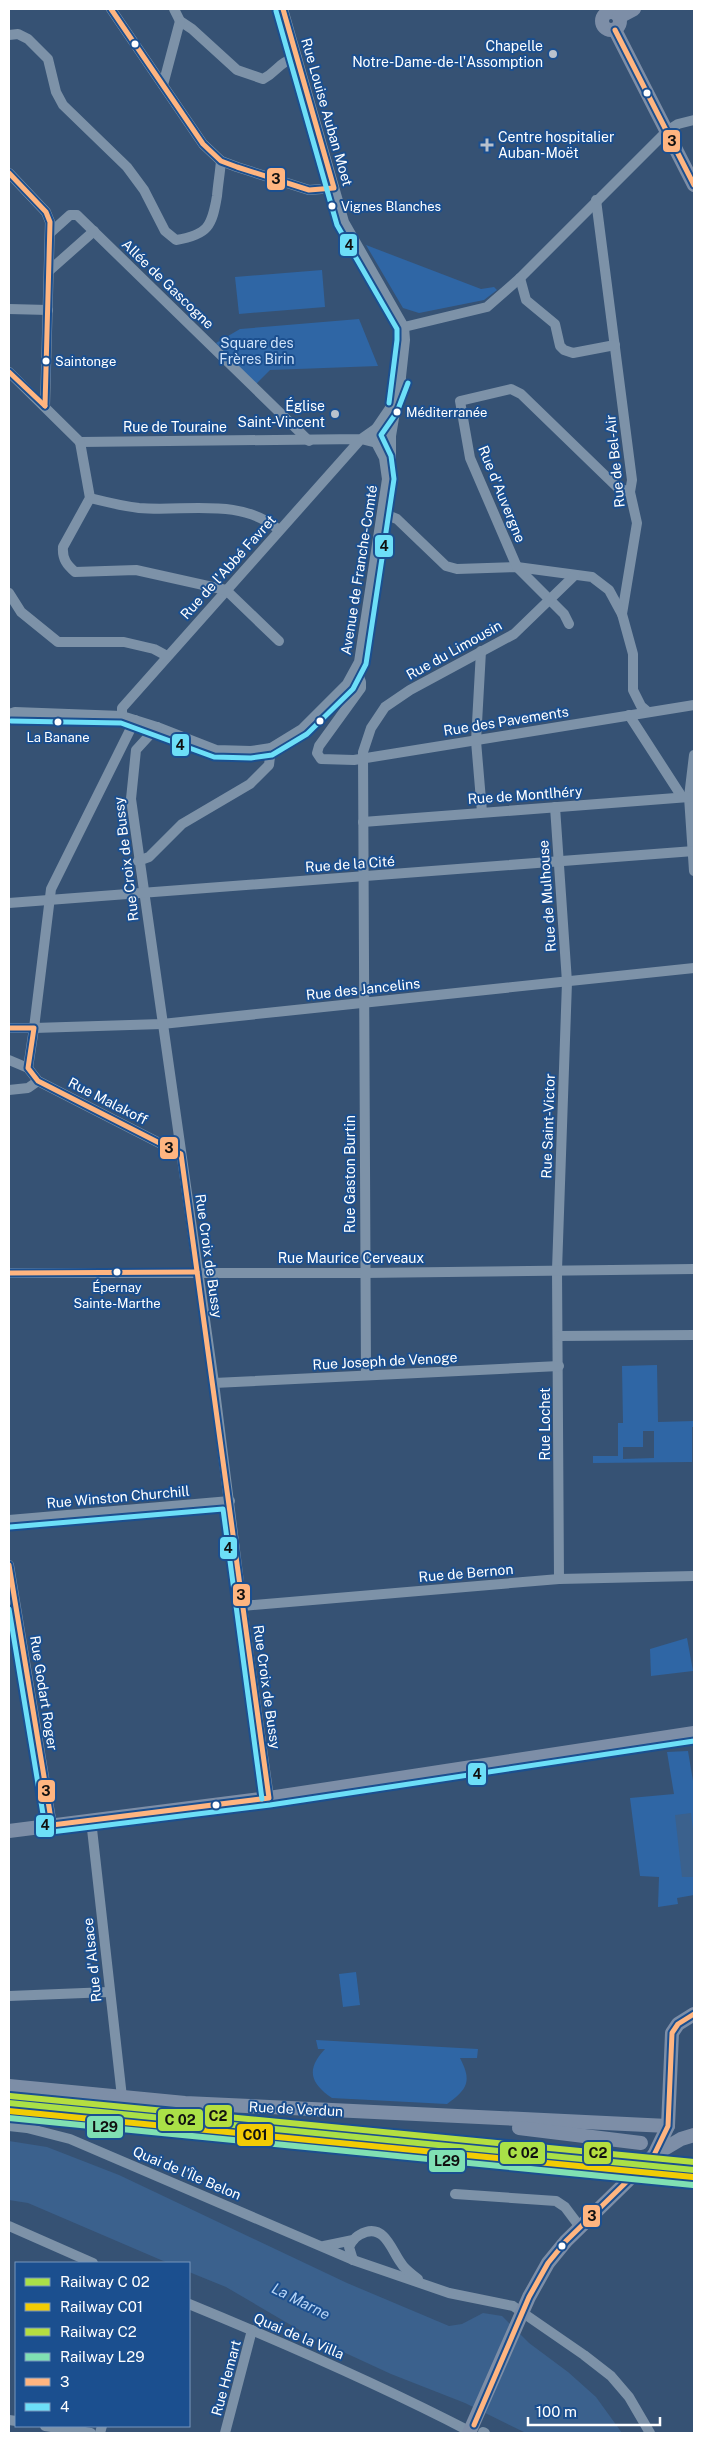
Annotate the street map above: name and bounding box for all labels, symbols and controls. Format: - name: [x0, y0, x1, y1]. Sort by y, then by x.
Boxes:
- street label: Rue Louise Auban Moet: [298, 36, 356, 188]
- place label: Chapelle Notre-Dame-de-l'Assomption: [352, 38, 543, 70]
- unlabelled marker: [130, 39, 140, 49]
- marker: Chapelle Notre-Dame-de-l'Assomption: [547, 48, 559, 60]
- unlabelled marker: [642, 88, 652, 98]
- place label: Centre hospitalier Auban-Moët: [498, 129, 614, 161]
- line badge: 3: [662, 129, 681, 153]
- text: 3: [667, 133, 677, 149]
- marker: Centre hospitalier Auban-Moët: [480, 138, 494, 152]
- line badge: 3: [266, 167, 286, 191]
- text: 3: [271, 171, 281, 187]
- place label: Vignes Blanches: [341, 199, 441, 214]
- marker: Vignes Blanches: [327, 201, 337, 211]
- line badge: 4: [339, 233, 358, 257]
- street label: Allée de Gascogne: [119, 236, 217, 332]
- text: 4: [344, 237, 354, 253]
- park label: Square des Frères Birin: [219, 335, 295, 367]
- place label: Saintonge: [55, 354, 116, 369]
- marker: Saintonge: [41, 356, 51, 366]
- place label: Église Saint-Vincent: [238, 397, 325, 430]
- place label: Méditerranée: [406, 405, 487, 420]
- marker: Méditerranée: [392, 407, 402, 417]
- marker: Église Saint-Vincent: [329, 408, 341, 420]
- street label: Rue de Bel-Air: [602, 414, 628, 508]
- street label: Rue de Touraine: [123, 419, 227, 435]
- street label: Rue d'Auvergne: [475, 443, 529, 545]
- street label: Avenue de Franche-Comté: [338, 484, 380, 656]
- street label: Rue de l'Abbé Favret: [177, 512, 279, 622]
- line badge: 4: [374, 534, 394, 558]
- text: 4: [379, 538, 389, 554]
- street label: Rue du Limousin: [403, 617, 505, 683]
- street label: Rue des Pavements: [442, 703, 570, 739]
- unlabelled marker: [315, 716, 325, 726]
- marker: La Banane: [53, 717, 63, 727]
- place label: La Banane: [26, 730, 90, 745]
- line badge: 4: [171, 733, 190, 757]
- text: 4: [175, 737, 185, 753]
- street label: Rue de Montlhéry: [467, 783, 583, 807]
- street label: Rue Croix de Bussy: [110, 796, 142, 922]
- street label: Rue de Mulhouse: [535, 840, 559, 952]
- street label: Rue de la Cité: [305, 853, 395, 875]
- street label: Rue des Jancelins: [305, 975, 421, 1003]
- street label: Rue Saint-Victor: [538, 1073, 558, 1179]
- street label: Rue Malakoff: [66, 1074, 151, 1128]
- street label: Rue Gaston Burtin: [342, 1115, 358, 1233]
- line badge: 3: [159, 1136, 179, 1160]
- text: 3: [164, 1140, 174, 1156]
- street label: Rue Croix de Bussy: [192, 1193, 226, 1319]
- street label: Rue Maurice Cerveaux: [278, 1250, 424, 1266]
- marker: Épernay Sainte-Marthe: [112, 1267, 122, 1277]
- place label: Épernay Sainte-Marthe: [73, 1279, 161, 1311]
- street label: Rue Joseph de Venoge: [312, 1349, 458, 1373]
- street label: Rue Lochet: [537, 1387, 553, 1461]
- street label: Rue Winston Churchill: [46, 1483, 190, 1511]
- line badge: 4: [219, 1536, 238, 1560]
- text: 4: [223, 1540, 233, 1556]
- street label: Rue de Bernon: [418, 1561, 514, 1585]
- line badge: 3: [232, 1583, 251, 1607]
- text: 3: [236, 1587, 246, 1603]
- street label: Rue Croix de Bussy: [250, 1624, 284, 1750]
- street label: Rue Godart Roger: [27, 1634, 61, 1752]
- line badge: 4: [467, 1762, 487, 1786]
- text: 4: [472, 1766, 482, 1782]
- line badge: 3: [37, 1779, 56, 1803]
- text: 3: [41, 1783, 51, 1799]
- unlabelled marker: [211, 1800, 221, 1810]
- line badge: 4: [35, 1814, 55, 1838]
- text: 4: [40, 1817, 50, 1833]
- street label: Rue d'Alsace: [80, 1917, 104, 2003]
- street label: Rue de Verdun: [248, 2099, 344, 2119]
- line badge: C2: [204, 2104, 233, 2128]
- line badge: C 02: [157, 2108, 204, 2132]
- text: C2: [209, 2108, 228, 2124]
- text: C 02: [164, 2112, 196, 2128]
- line badge: L29: [86, 2115, 124, 2139]
- text: L29: [92, 2119, 118, 2135]
- line badge: C01: [236, 2123, 274, 2147]
- text: C01: [242, 2127, 268, 2143]
- line badge: C 02: [499, 2141, 546, 2165]
- line badge: C2: [583, 2141, 612, 2165]
- street label: Quai de l'Île Belon: [130, 2142, 244, 2203]
- text: C 02: [507, 2145, 539, 2161]
- text: C2: [589, 2145, 608, 2161]
- line badge: L29: [428, 2149, 466, 2173]
- text: L29: [434, 2153, 460, 2169]
- line badge: 3: [582, 2204, 601, 2228]
- text: 3: [587, 2208, 597, 2224]
- unlabelled marker: [557, 2241, 567, 2251]
- legend: [15, 2262, 190, 2427]
- text: Railway C 02: [60, 2273, 150, 2290]
- water label: La Marne: [269, 2279, 333, 2323]
- text: Railway C01: [60, 2298, 143, 2315]
- street label: Quai de la Villa: [251, 2310, 347, 2362]
- text: Railway C2: [60, 2323, 137, 2340]
- street label: Rue Hemart: [208, 2338, 244, 2418]
- text: Railway L29: [60, 2348, 145, 2365]
- text: 3: [60, 2373, 69, 2390]
- scale bar: [528, 2394, 660, 2426]
- text: 4: [60, 2398, 69, 2415]
- text: 100 m: [536, 2403, 577, 2420]

